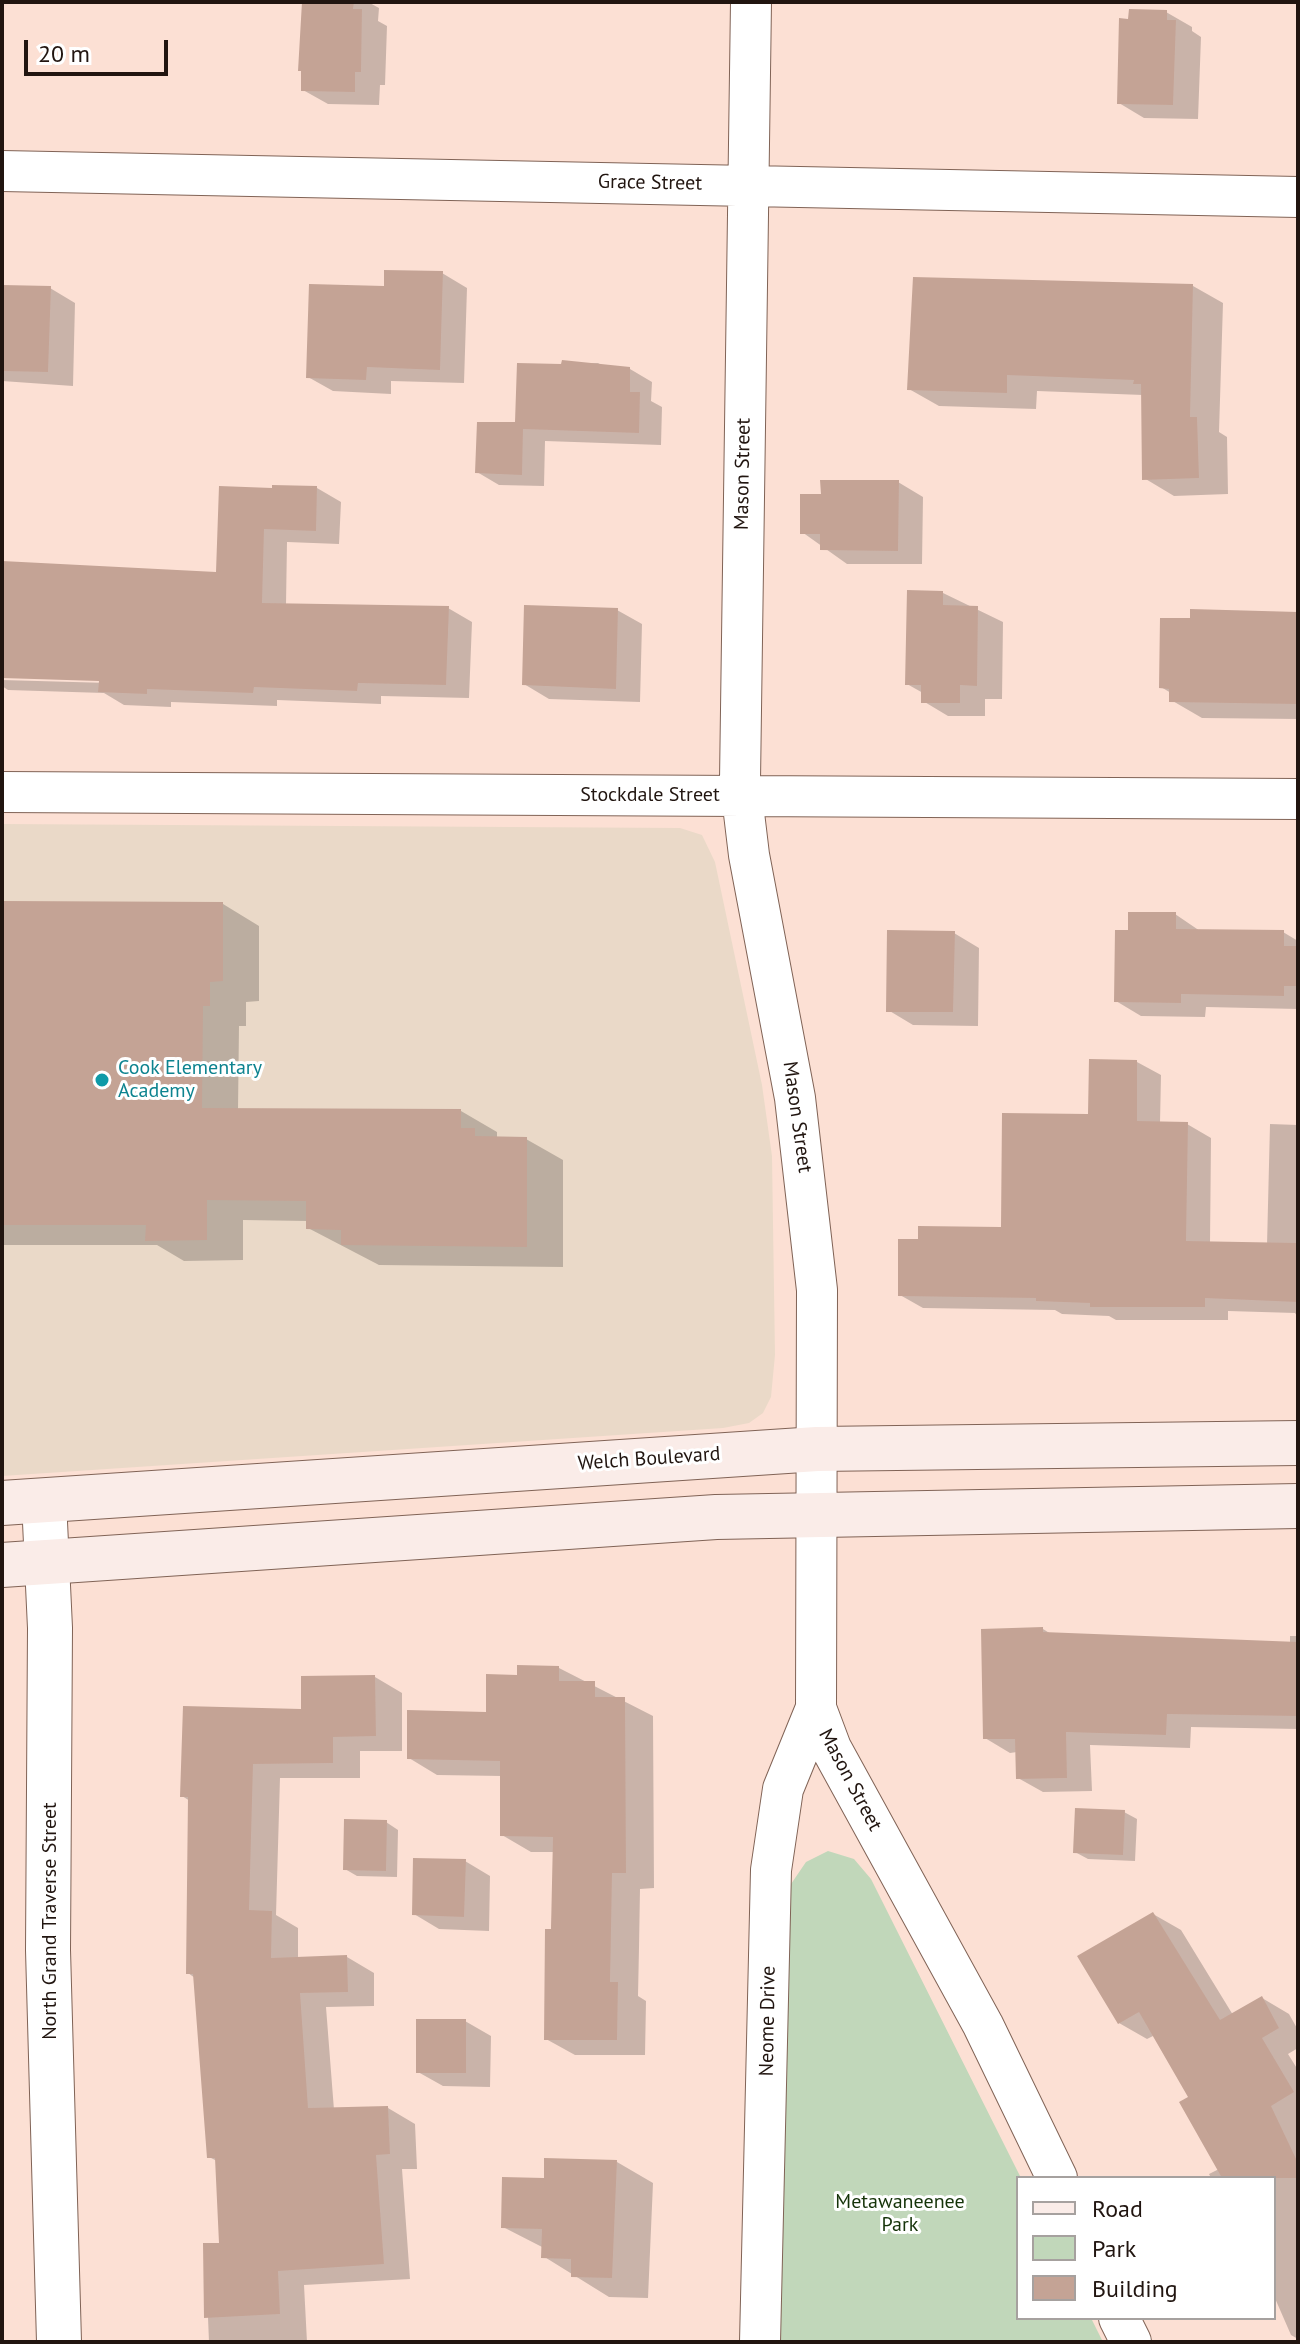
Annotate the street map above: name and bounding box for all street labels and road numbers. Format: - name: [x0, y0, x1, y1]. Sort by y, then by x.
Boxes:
- street label: Grace Street: [598, 170, 702, 196]
- street label: Mason Street: [730, 418, 756, 530]
- street label: Stockdale Street: [580, 783, 720, 807]
- street label: Mason Street: [777, 1060, 817, 1174]
- street label: Welch Boulevard: [577, 1442, 721, 1476]
- street label: Mason Street: [813, 1725, 887, 1835]
- street label: North Grand Traverse Street: [38, 1802, 62, 2040]
- street label: Neome Drive: [755, 1965, 781, 2077]

